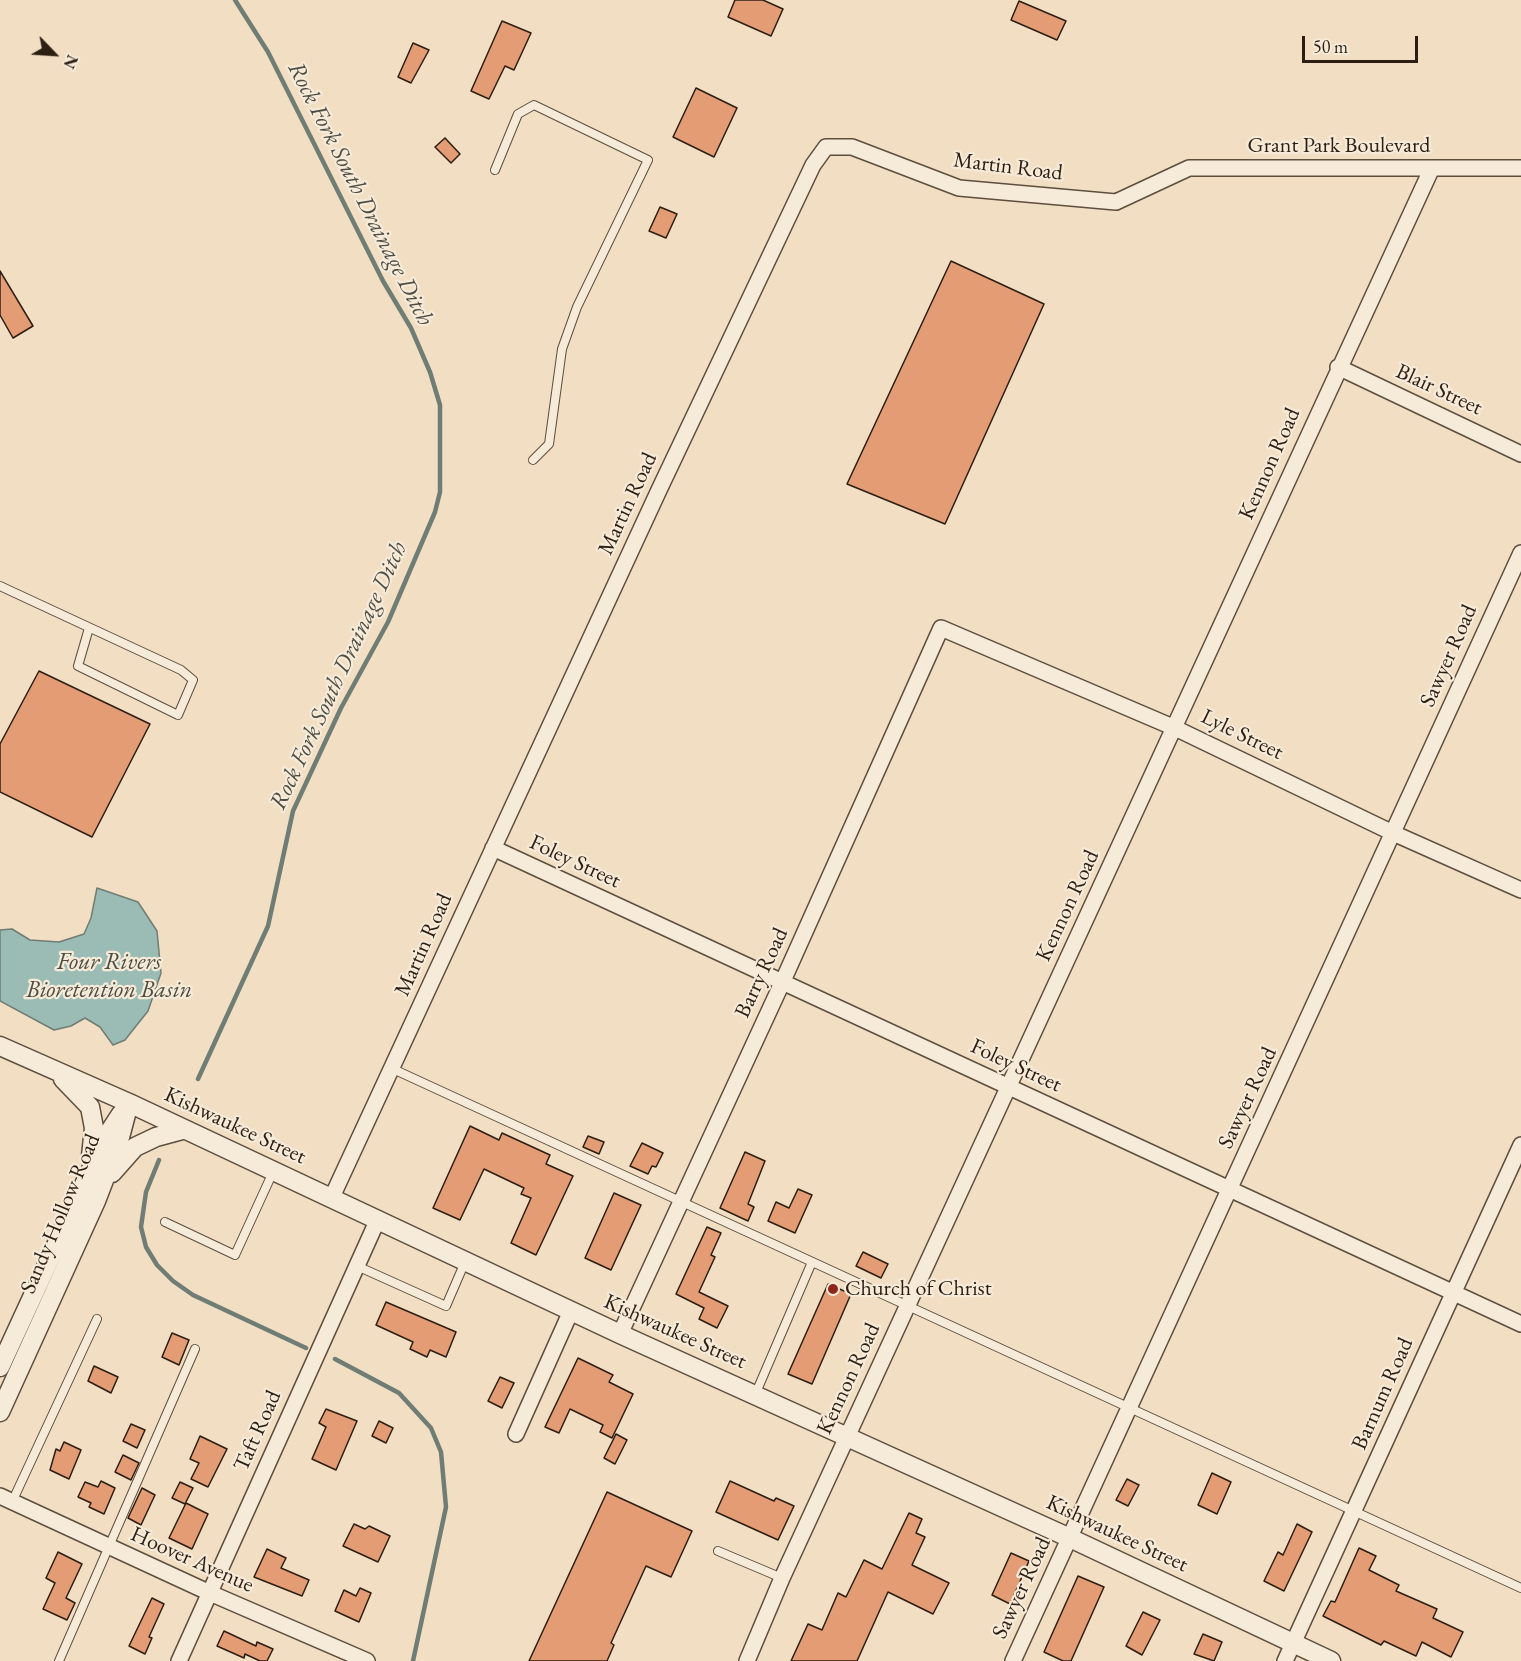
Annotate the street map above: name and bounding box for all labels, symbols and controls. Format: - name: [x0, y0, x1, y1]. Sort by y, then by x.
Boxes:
- north arrow: [24, 24, 84, 84]
- scale bar: [1305, 24, 1420, 62]
- text: 50 m: [1313, 35, 1348, 58]
- text: N: [59, 52, 83, 72]
- water label: Rock Fork South Drainage Ditch: [281, 57, 439, 331]
- street label: Grant Park Boulevard: [1248, 133, 1430, 159]
- street label: Martin Road: [952, 147, 1064, 187]
- street label: Blair Street: [1392, 359, 1486, 421]
- street label: Kennon Road: [1234, 404, 1306, 524]
- street label: Martin Road: [593, 449, 663, 559]
- water label: Rock Fork South Drainage Ditch: [264, 537, 414, 815]
- street label: Sawyer Road: [1415, 601, 1483, 711]
- street label: Lyle Street: [1197, 704, 1287, 766]
- street label: Foley Street: [525, 829, 625, 895]
- street label: Kennon Road: [1031, 846, 1105, 966]
- street label: Martin Road: [390, 889, 458, 1001]
- street label: Barry Road: [730, 924, 794, 1022]
- water label: Four Rivers Bioretention Basin: [26, 948, 192, 1004]
- street label: Foley Street: [966, 1033, 1066, 1099]
- street label: Sawyer Road: [1213, 1043, 1283, 1153]
- street label: Kishwaukee Street: [160, 1082, 310, 1170]
- street label: Sandy Hollow Road: [15, 1130, 107, 1298]
- place label: Church of Christ: [845, 1276, 992, 1302]
- marker: Church of Christ: [826, 1282, 840, 1296]
- street label: Kishwaukee Street: [600, 1289, 750, 1375]
- street label: Kennon Road: [812, 1319, 886, 1439]
- street label: Barnum Road: [1347, 1334, 1419, 1454]
- street label: Taft Road: [229, 1387, 287, 1475]
- street label: Kishwaukee Street: [1042, 1490, 1192, 1578]
- street label: Hoover Avenue: [126, 1521, 258, 1599]
- street label: Sawyer Road: [987, 1533, 1057, 1643]

